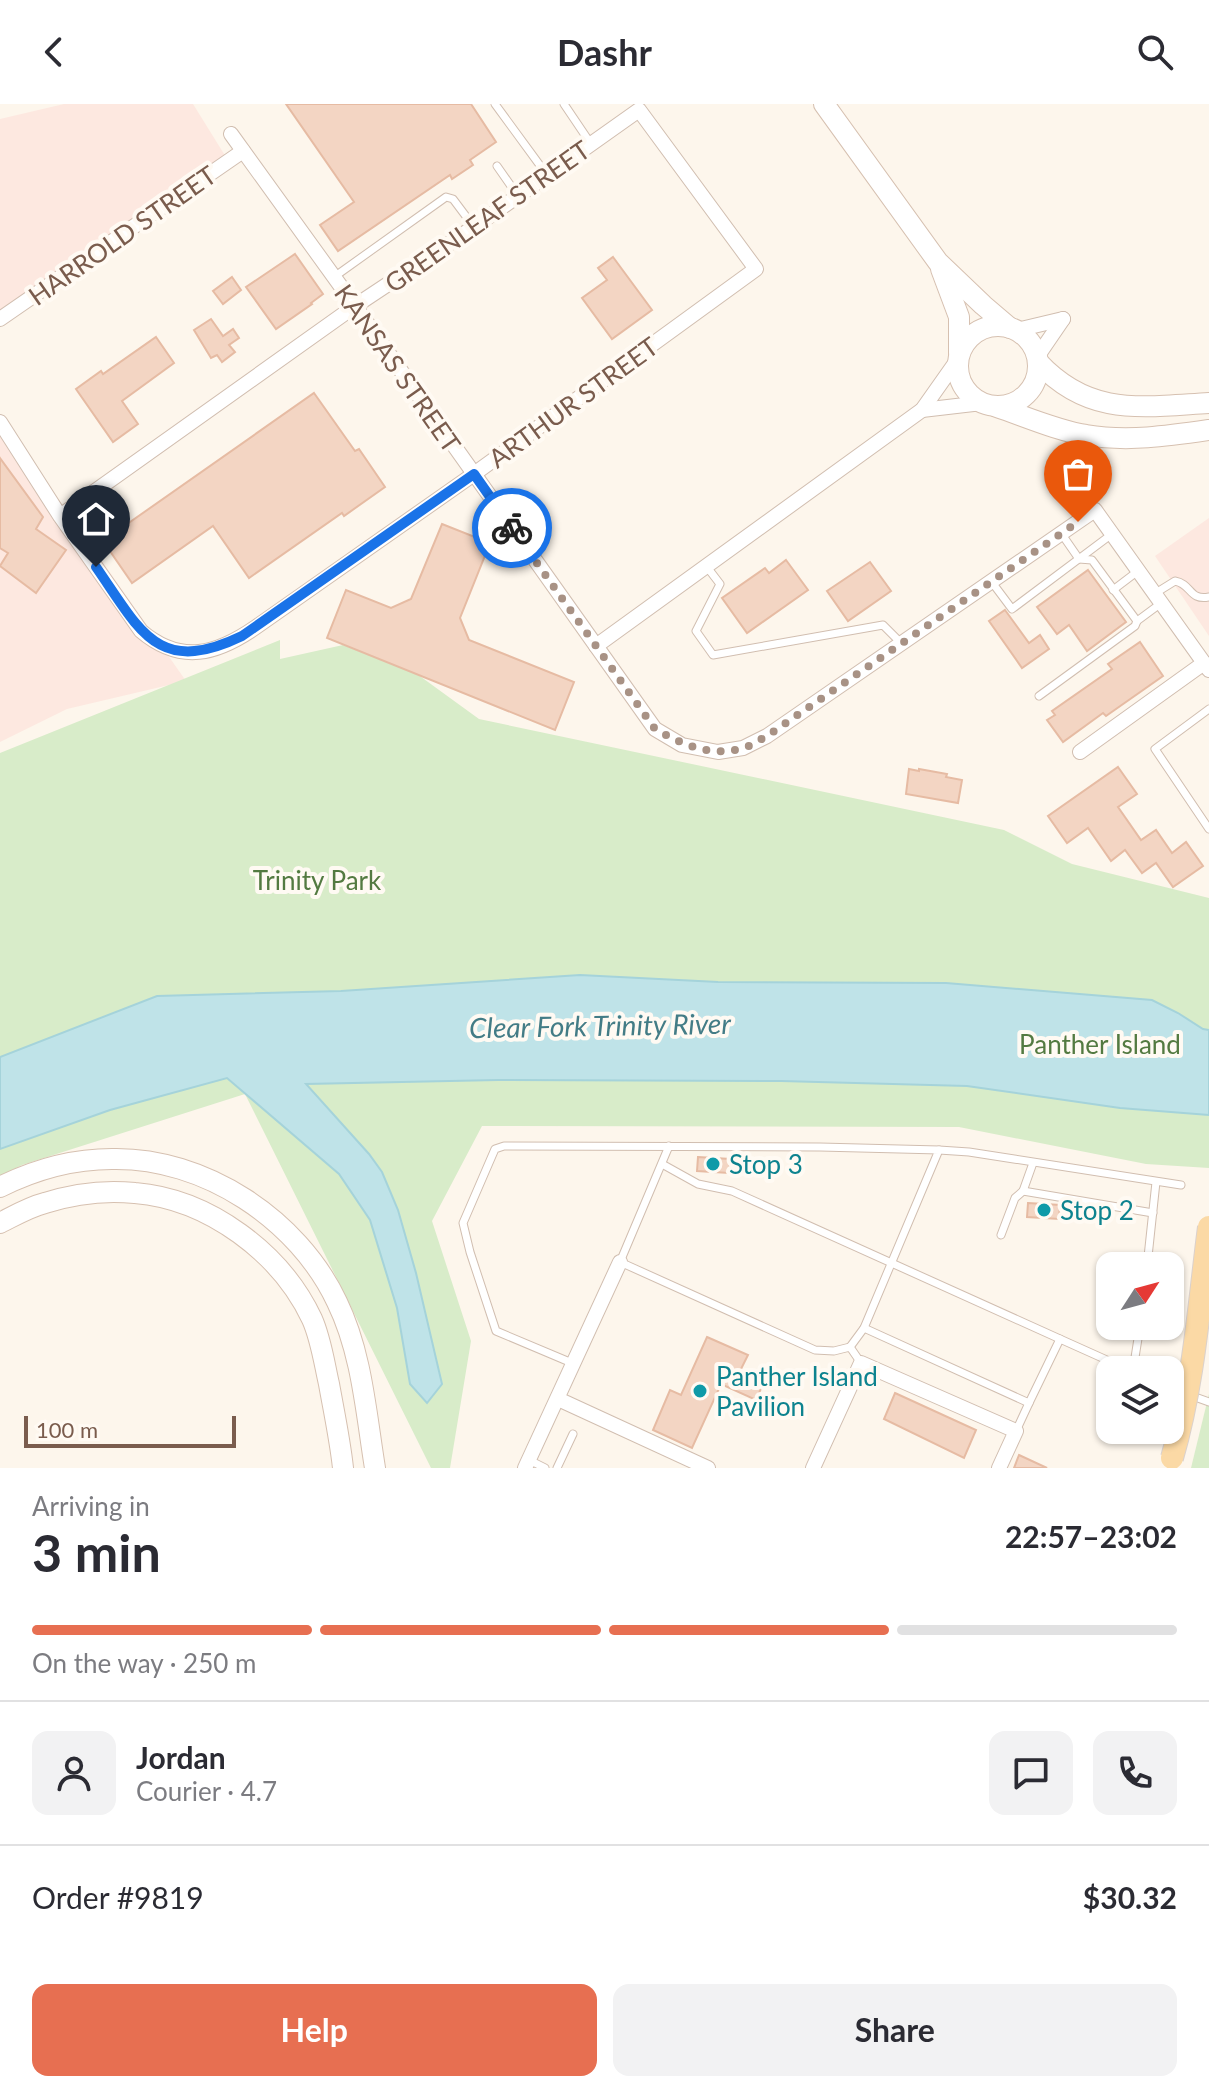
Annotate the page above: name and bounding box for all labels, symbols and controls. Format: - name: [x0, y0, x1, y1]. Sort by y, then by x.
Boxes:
- icon: back: [32, 30, 76, 74]
- text: Dashr: [557, 30, 652, 74]
- icon: search: [1133, 30, 1177, 74]
- street label: GREENLEAF STREET: [378, 133, 596, 299]
- street label: HARROLD STREET: [22, 158, 222, 312]
- street label: KANSAS STREET: [328, 278, 468, 458]
- street label: ARTHUR STREET: [482, 330, 664, 474]
- pin: [1044, 440, 1112, 522]
- icon: bag: [1056, 452, 1100, 496]
- pin: [62, 485, 130, 567]
- courier: [472, 488, 552, 568]
- icon: home: [74, 497, 118, 541]
- icon: bike: [490, 506, 534, 550]
- park label: Trinity Park: [253, 864, 382, 896]
- water label: Clear Fork Trinity River: [469, 1006, 732, 1044]
- park label: Panther Island: [1019, 1028, 1181, 1060]
- place label: Stop 3: [729, 1148, 803, 1180]
- marker: Stop 3: [704, 1155, 722, 1173]
- place label: Stop 2: [1060, 1194, 1134, 1226]
- marker: Stop 2: [1035, 1201, 1053, 1219]
- north arrow: [1096, 1252, 1184, 1340]
- map controls: [1096, 1252, 1184, 1444]
- button: layers: [1096, 1356, 1184, 1444]
- place label: Panther Island Pavilion: [716, 1360, 878, 1422]
- marker: Panther Island Pavilion: [691, 1382, 709, 1400]
- scale bar: [24, 1412, 236, 1448]
- text: 100 m: [36, 1416, 98, 1443]
- text: Arriving in: [32, 1490, 150, 1522]
- text: 22:57–23:02: [1005, 1518, 1177, 1554]
- text: 3 min: [32, 1521, 161, 1583]
- text: On the way · 250 m: [32, 1647, 256, 1679]
- button: person: [32, 1731, 116, 1815]
- button: chat: [989, 1731, 1073, 1815]
- button: phone: [1093, 1731, 1177, 1815]
- text: Jordan: [136, 1739, 226, 1775]
- text: Courier · 4.7: [136, 1775, 277, 1807]
- text: Order #9819: [32, 1879, 204, 1915]
- text: $30.32: [1083, 1879, 1177, 1915]
- button: Help: [32, 1984, 597, 2076]
- button: Share: [613, 1984, 1177, 2076]

